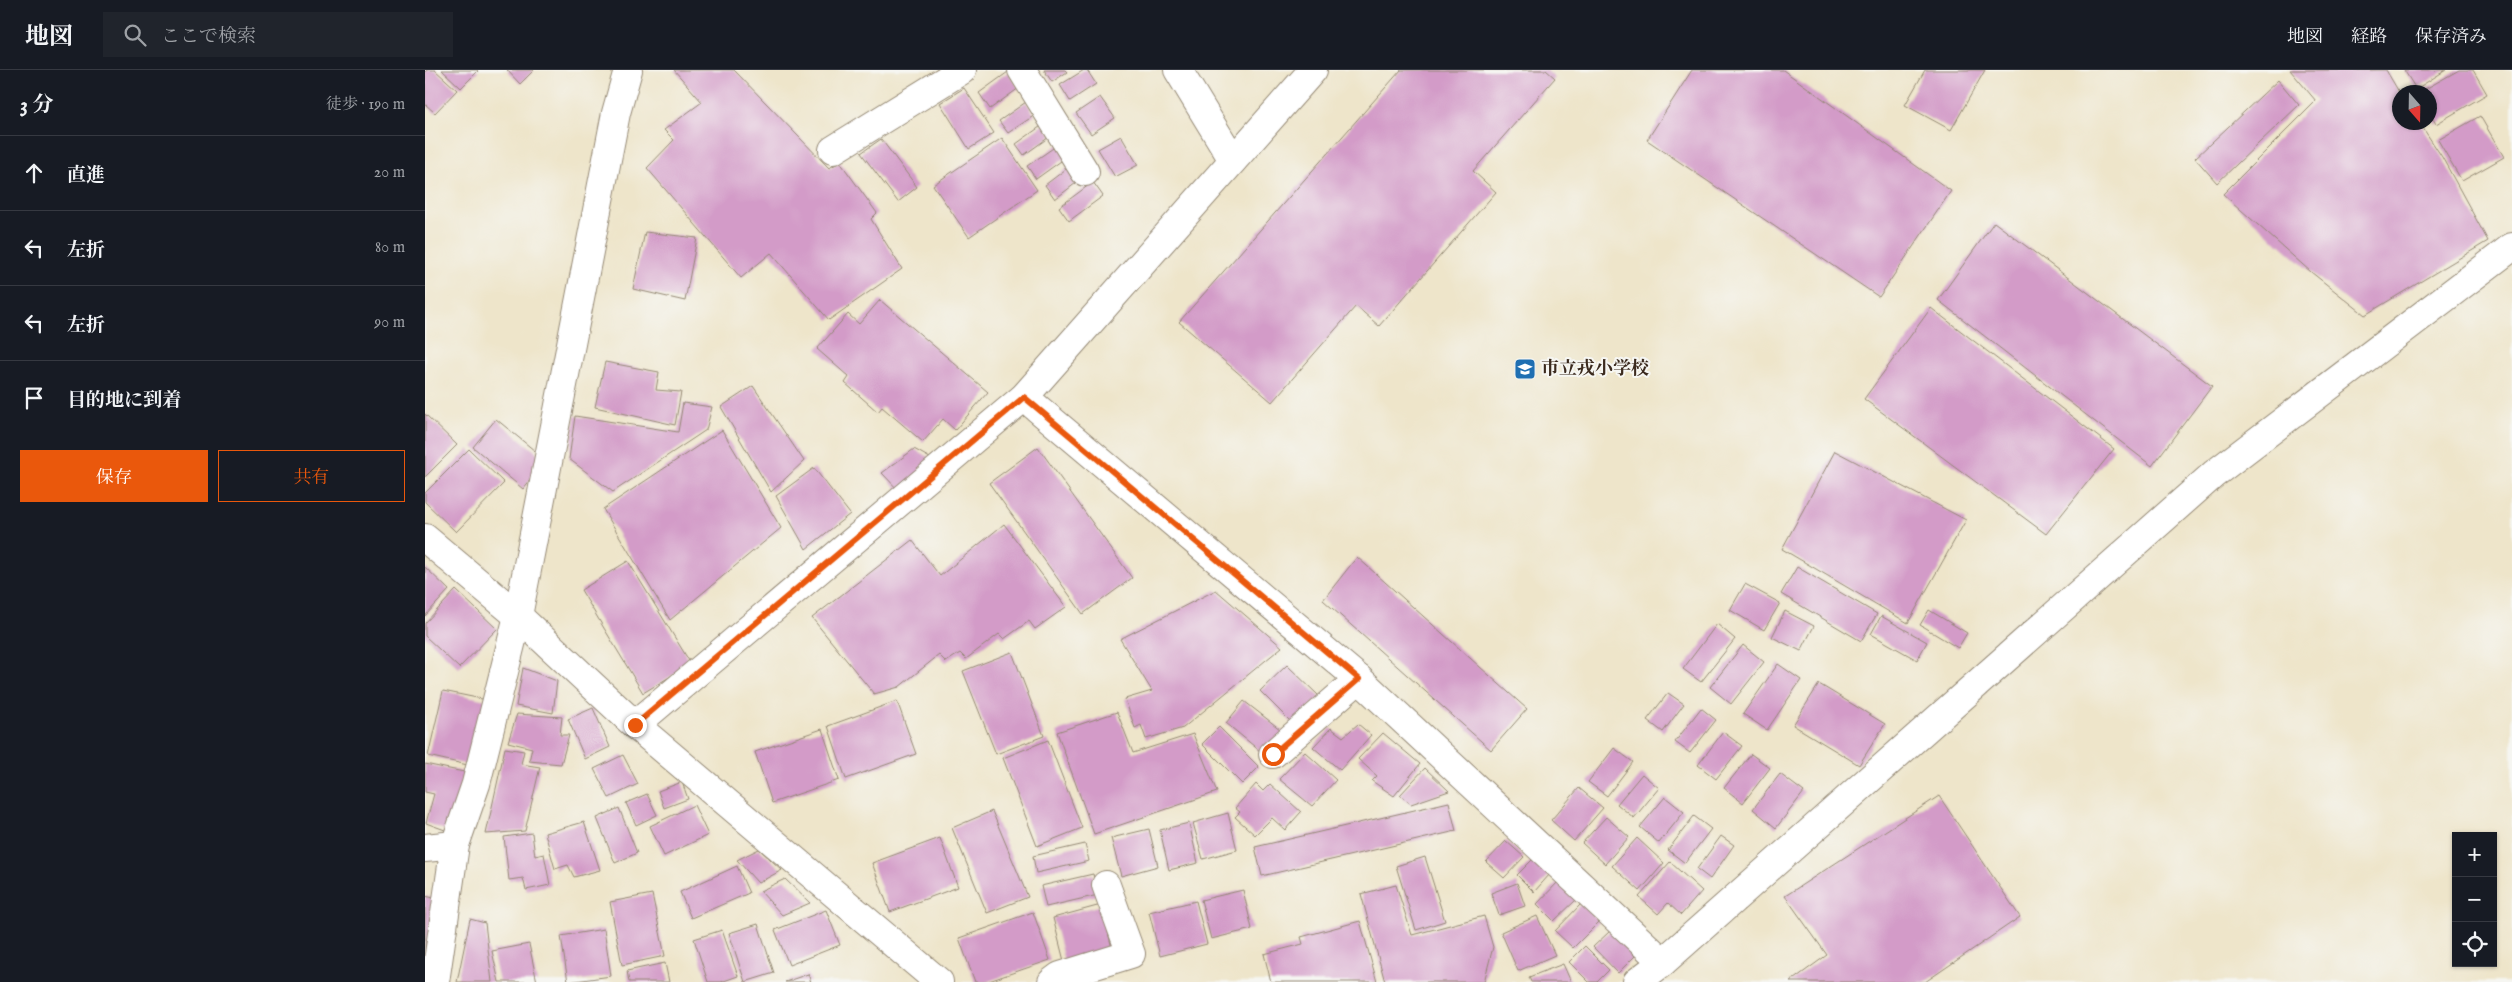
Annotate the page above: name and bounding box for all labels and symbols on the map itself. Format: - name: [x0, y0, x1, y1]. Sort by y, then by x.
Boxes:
- north arrow: [2392, 85, 2437, 130]
- school or university icon: 市立戎小学校: [1513, 357, 1537, 381]
- place label: 市立戎小学校: [1541, 358, 1649, 381]
- route end: [624, 714, 647, 737]
- route start: [1262, 743, 1285, 766]

